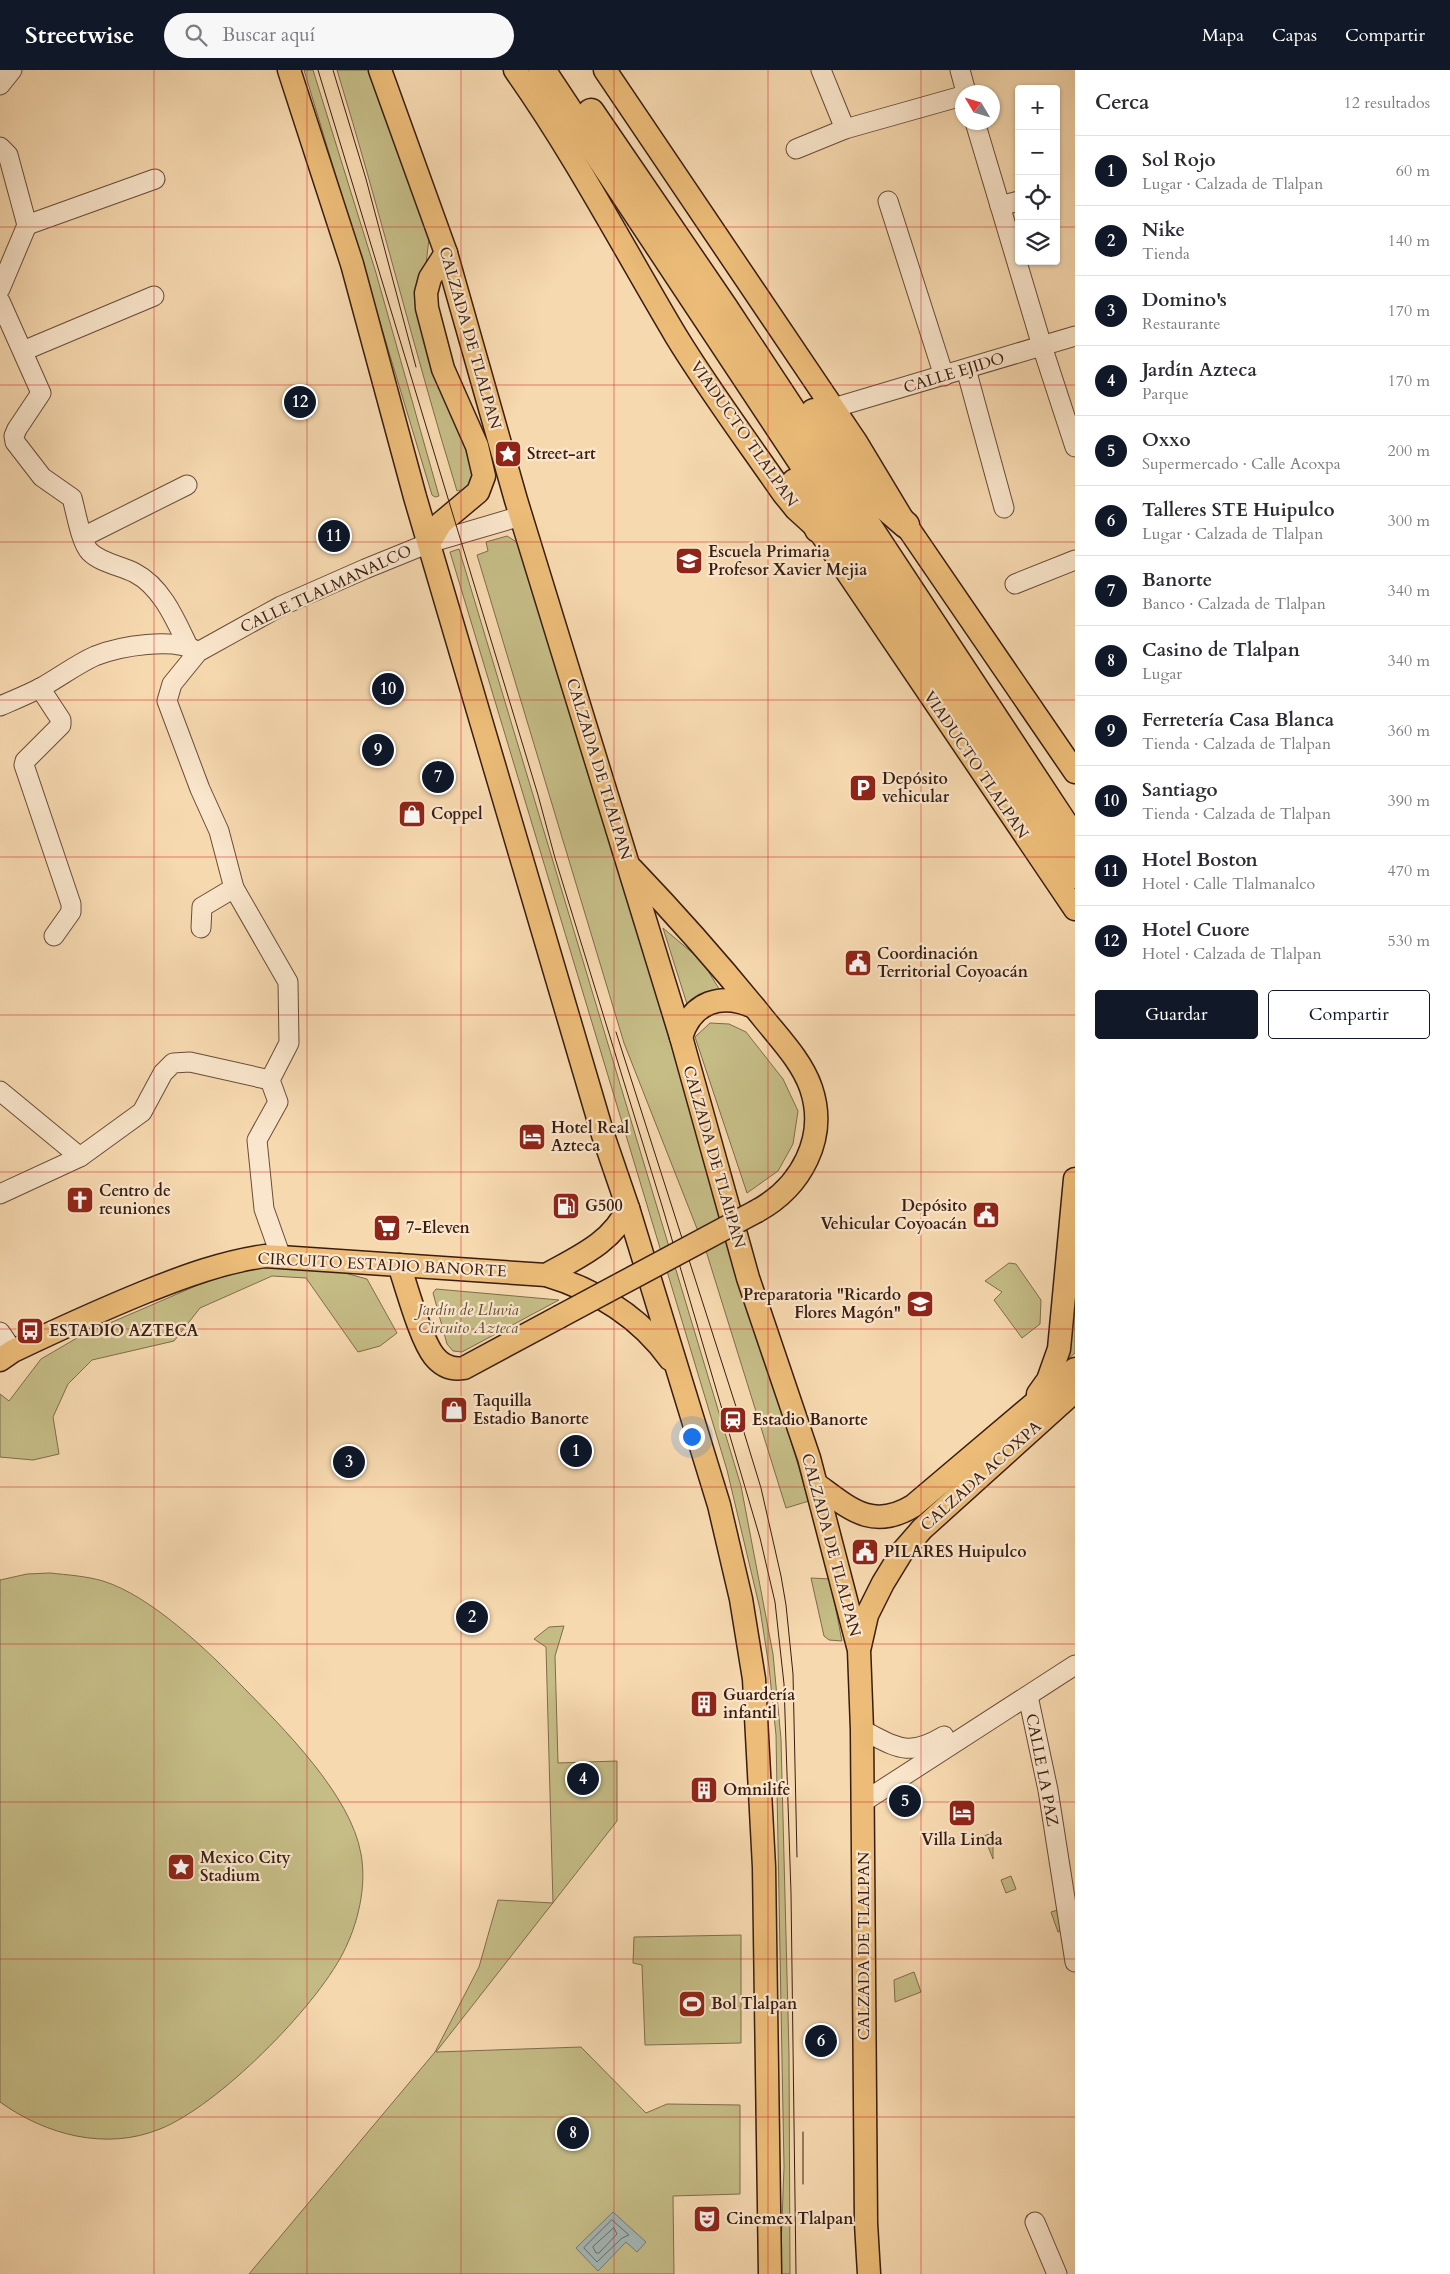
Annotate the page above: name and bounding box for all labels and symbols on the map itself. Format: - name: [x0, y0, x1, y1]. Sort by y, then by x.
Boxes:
- north arrow: [955, 85, 1000, 130]
- street label: CALZADA DE TLALPAN: [433, 244, 507, 432]
- street label: CALLE EJIDO: [901, 347, 1007, 399]
- street label: VIADUCTO TLALPAN: [685, 357, 803, 512]
- pin: 12: [284, 383, 316, 421]
- place icon: Street-art: [493, 439, 523, 469]
- place label: Street-art: [527, 443, 596, 465]
- pin: 11: [318, 517, 350, 555]
- street label: CALLE TLALMANALCO: [237, 540, 415, 638]
- place label: Escuela Primaria Profesor Xavier Mejia: [708, 541, 867, 581]
- school or university icon: Escuela Primaria Profesor Xavier Mejia: [674, 546, 704, 576]
- pin: 10: [372, 670, 404, 708]
- street label: CALZADA DE TLALPAN: [561, 675, 637, 863]
- street label: VIADUCTO TLALPAN: [918, 687, 1034, 843]
- pin: 9: [362, 731, 394, 769]
- pin: 7: [422, 758, 454, 796]
- place label: Depósito vehicular: [882, 768, 950, 808]
- parking icon: Depósito vehicular: [848, 773, 878, 803]
- shop icon: Coppel: [397, 799, 427, 829]
- place label: Coppel: [431, 803, 483, 825]
- place label: Coordinación Territorial Coyoacán: [877, 943, 1029, 983]
- public building icon: Coordinación Territorial Coyoacán: [843, 948, 873, 978]
- street label: CALZADA DE TLALPAN: [677, 1063, 751, 1251]
- place label: Hotel Real Azteca: [551, 1117, 630, 1157]
- hotel icon: Hotel Real Azteca: [517, 1122, 547, 1152]
- place label: Centro de reuniones: [99, 1180, 171, 1220]
- church icon: Centro de reuniones: [65, 1185, 95, 1215]
- fuel station icon: G500: [551, 1191, 581, 1221]
- place label: G500: [585, 1195, 623, 1217]
- place label: Depósito Vehicular Coyoacán: [820, 1195, 968, 1235]
- public building icon: Depósito Vehicular Coyoacán: [971, 1200, 1001, 1230]
- supermarket icon: 7-Eleven: [372, 1213, 402, 1243]
- place label: 7-Eleven: [406, 1217, 470, 1239]
- street label: CIRCUITO ESTADIO BANORTE: [257, 1247, 507, 1283]
- place label: Preparatoria "Ricardo Flores Magón": [743, 1284, 901, 1324]
- school or university icon: Preparatoria "Ricardo Flores Magón": [905, 1289, 935, 1319]
- park label: Jardín de Lluvia Circuito Azteca: [413, 1299, 519, 1339]
- bus stop icon: ESTADIO AZTECA: [15, 1316, 45, 1346]
- place label: ESTADIO AZTECA: [49, 1320, 199, 1342]
- place label: Taquilla Estadio Banorte: [473, 1390, 589, 1430]
- shop icon: Taquilla Estadio Banorte: [439, 1395, 469, 1425]
- station icon: Estadio Banorte: [718, 1405, 748, 1435]
- place label: Estadio Banorte: [752, 1409, 868, 1431]
- street label: CALZADA ACOXPA: [916, 1415, 1047, 1536]
- your location: [679, 1424, 705, 1450]
- pin: 1: [560, 1432, 592, 1470]
- pin: 3: [333, 1443, 365, 1481]
- street label: CALZADA DE TLALPAN: [796, 1451, 866, 1639]
- public building icon: PILARES Huipulco: [850, 1537, 880, 1567]
- place label: PILARES Huipulco: [884, 1541, 1027, 1563]
- pin: 2: [456, 1598, 488, 1636]
- place label: Guardería infantil: [723, 1684, 795, 1724]
- building icon: Guardería infantil: [689, 1689, 719, 1719]
- street label: CALLE LA PAZ: [1020, 1712, 1064, 1828]
- pin: 4: [567, 1760, 599, 1798]
- building icon: Omnilife: [689, 1775, 719, 1805]
- place label: Omnilife: [723, 1779, 791, 1801]
- pin: 5: [889, 1782, 921, 1820]
- hotel icon: Villa Linda: [947, 1798, 977, 1828]
- place label: Villa Linda: [921, 1829, 1003, 1851]
- place label: Mexico City Stadium: [200, 1847, 291, 1887]
- street label: CALZADA DE TLALPAN: [853, 1851, 875, 2040]
- place icon: Mexico City Stadium: [166, 1852, 196, 1882]
- sports icon: Bol Tlalpan: [677, 1989, 707, 2019]
- place label: Bol Tlalpan: [711, 1993, 798, 2015]
- pin: 6: [805, 2022, 837, 2060]
- pin: 8: [557, 2114, 589, 2152]
- theatre icon: Cinemex Tlalpan: [692, 2204, 722, 2234]
- place label: Cinemex Tlalpan: [726, 2208, 854, 2230]

